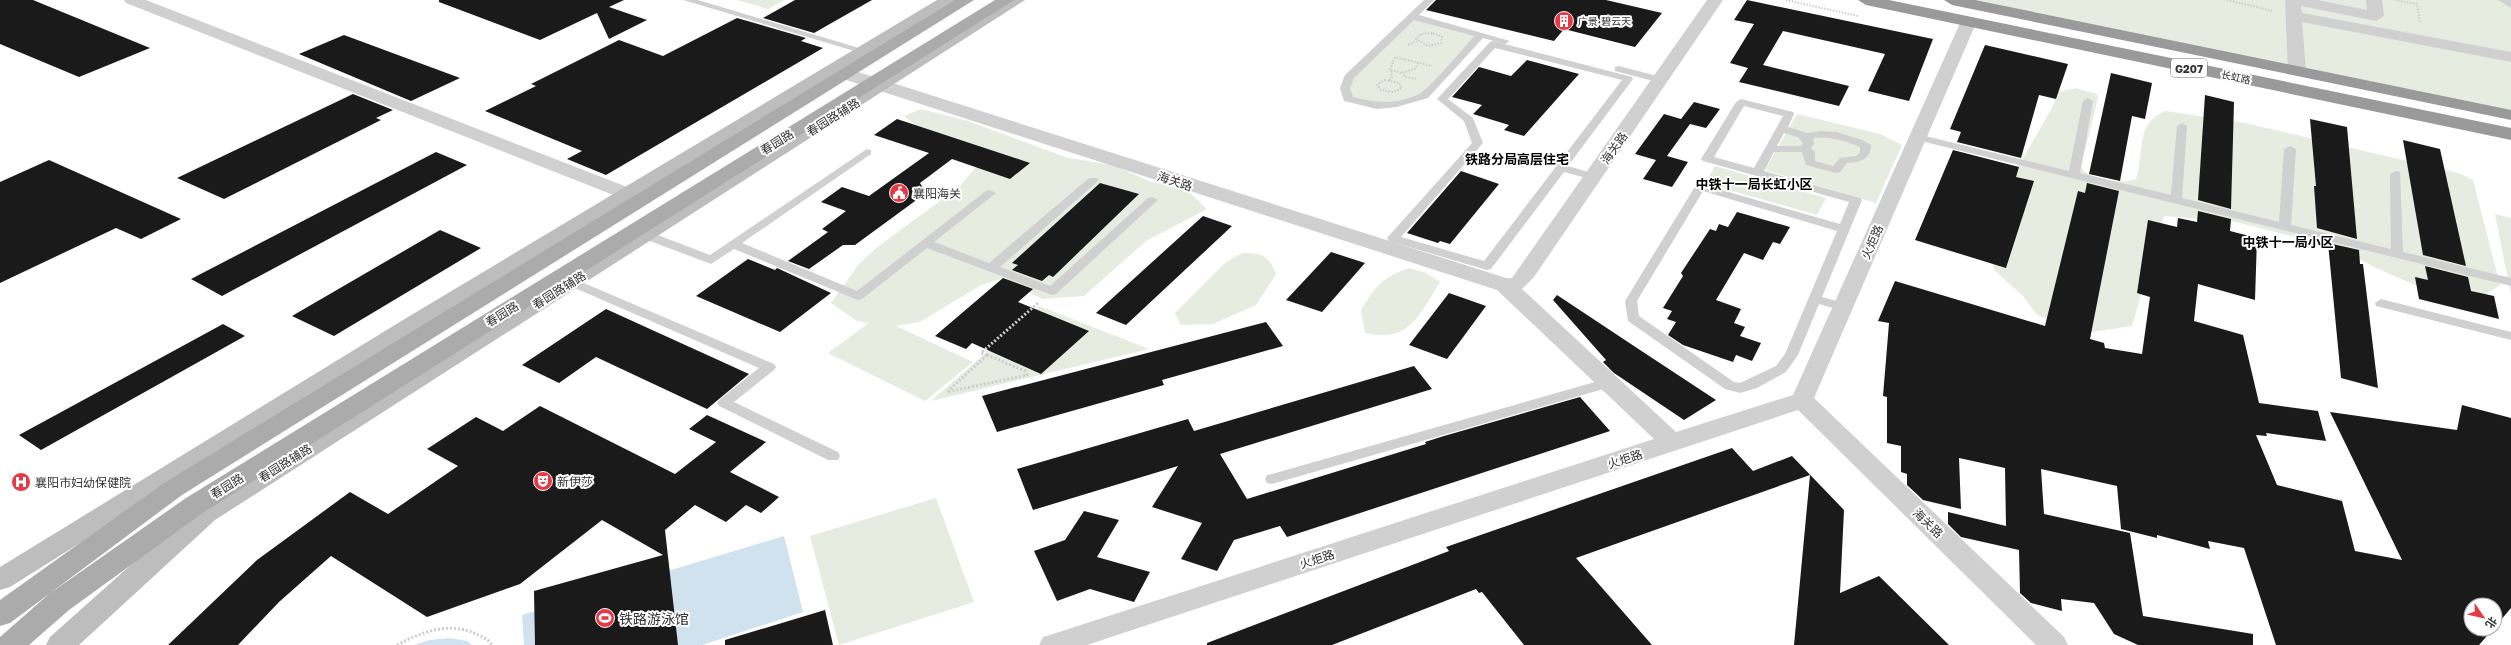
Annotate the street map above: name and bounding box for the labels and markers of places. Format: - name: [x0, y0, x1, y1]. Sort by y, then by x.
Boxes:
- building icon: 广景·碧云天: [1553, 10, 1575, 32]
- place label: 广景·碧云天: [1578, 15, 1631, 27]
- public building icon: 襄阳海关: [888, 182, 910, 204]
- place label: 襄阳海关: [913, 186, 961, 201]
- theatre icon: 新伊莎: [532, 470, 554, 492]
- hospital icon: 襄阳市妇幼保健院: [10, 471, 32, 493]
- place label: 新伊莎: [557, 474, 593, 489]
- place label: 襄阳市妇幼保健院: [35, 475, 131, 490]
- sports icon: 铁路游泳馆: [594, 607, 616, 629]
- place label: 铁路游泳馆: [619, 610, 689, 627]

